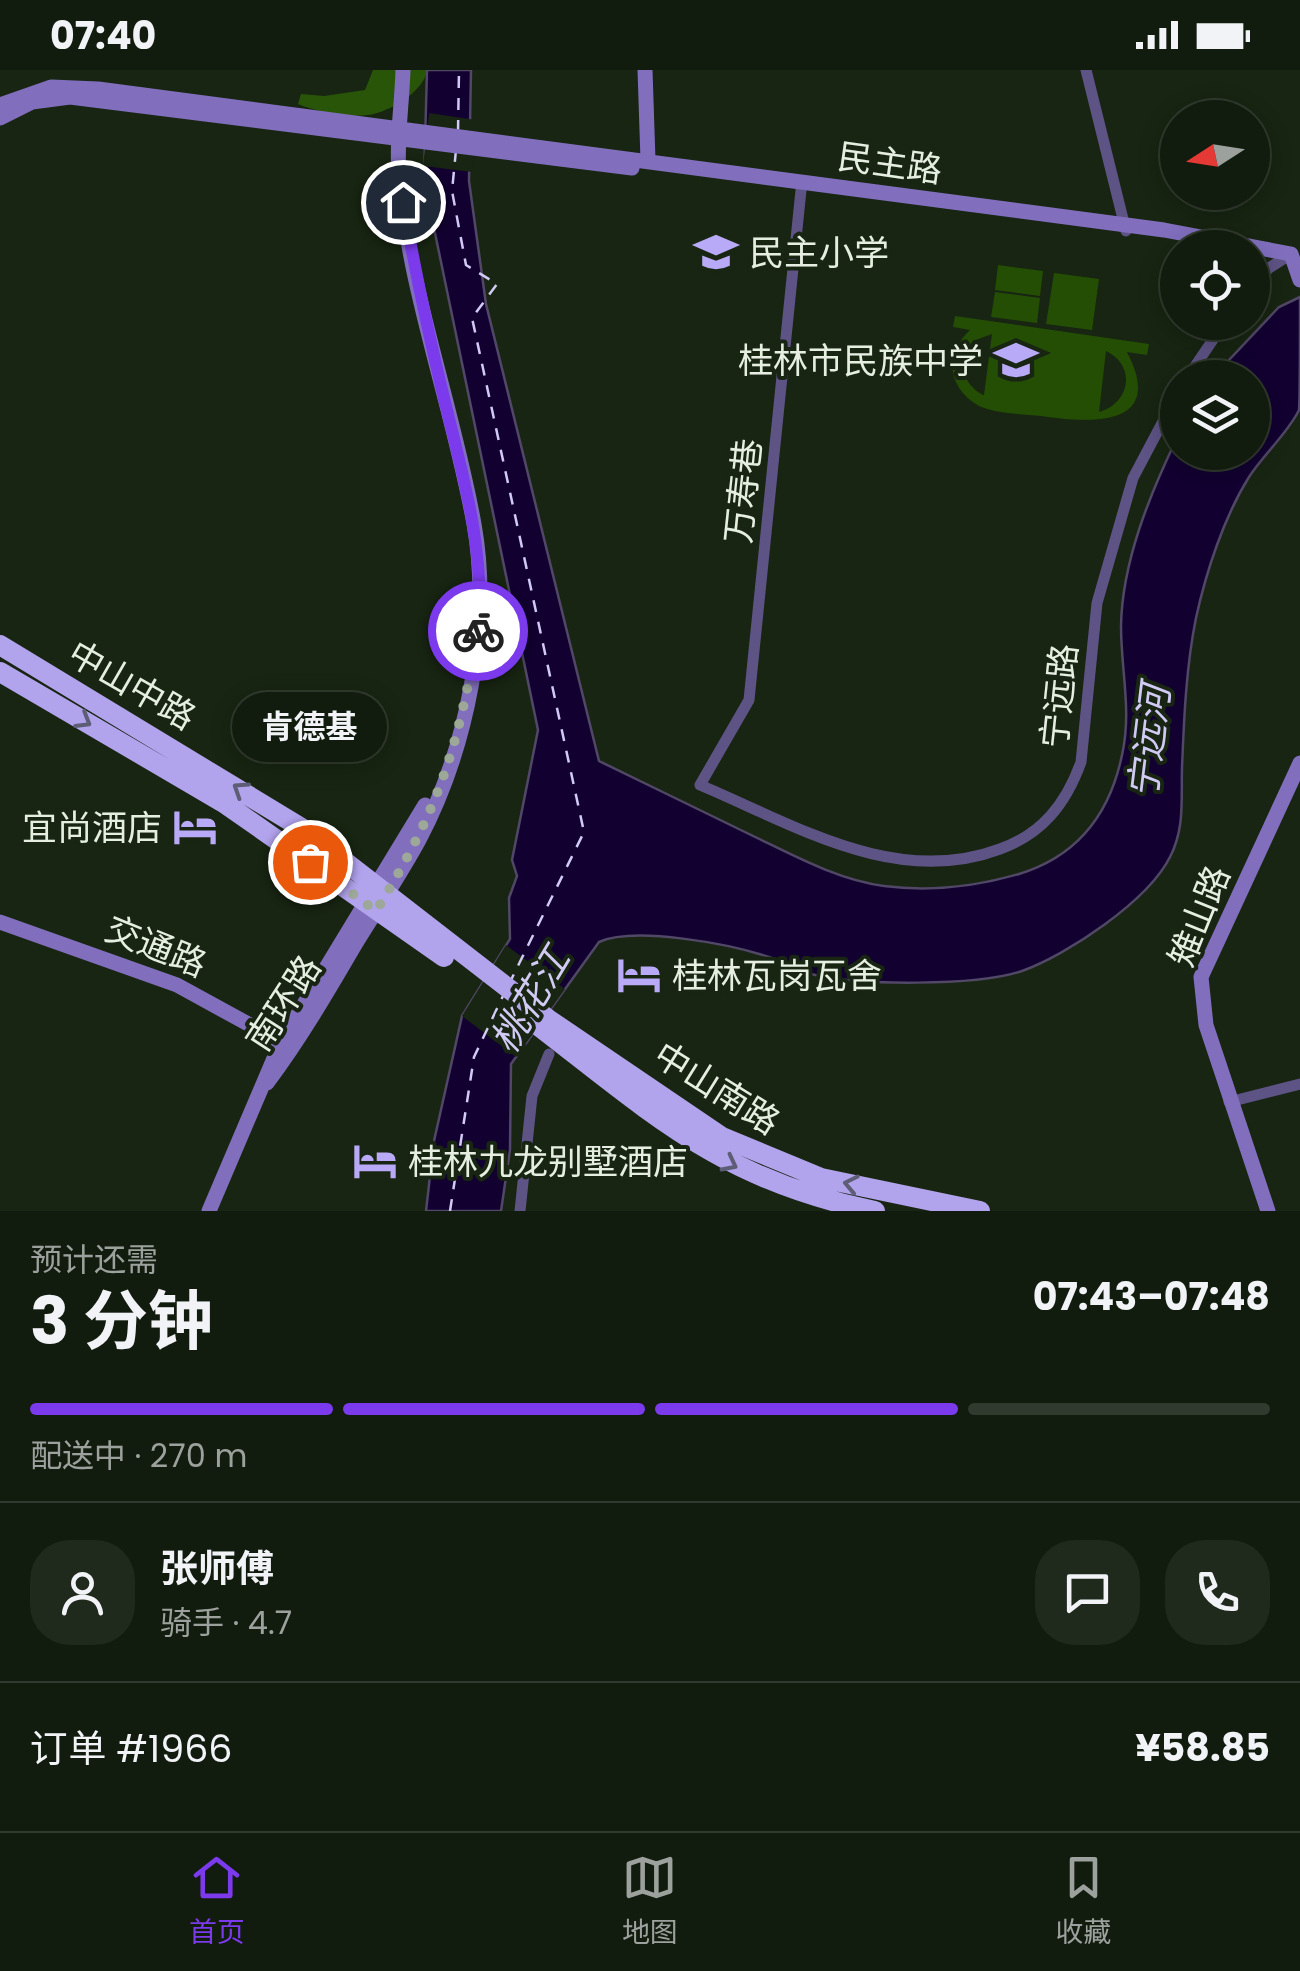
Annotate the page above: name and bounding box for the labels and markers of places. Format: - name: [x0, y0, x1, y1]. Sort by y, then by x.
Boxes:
- pin: [361, 160, 446, 245]
- school or university icon: 民主小学: [692, 228, 740, 276]
- place label: 民主小学: [749, 228, 889, 277]
- place label: 桂林市民族中学: [738, 336, 983, 385]
- school or university icon: 桂林市民族中学: [992, 336, 1040, 384]
- callout: 肯德基: [232, 692, 388, 762]
- place label: 宜尚酒店: [22, 803, 162, 852]
- hotel icon: 宜尚酒店: [171, 803, 219, 851]
- pin: [268, 820, 353, 905]
- hotel icon: 桂林瓦岗瓦舍: [615, 951, 663, 999]
- place label: 桂林瓦岗瓦舍: [672, 951, 882, 1000]
- hotel icon: 桂林九龙别墅酒店: [351, 1137, 399, 1185]
- place label: 桂林九龙别墅酒店: [408, 1137, 688, 1186]

